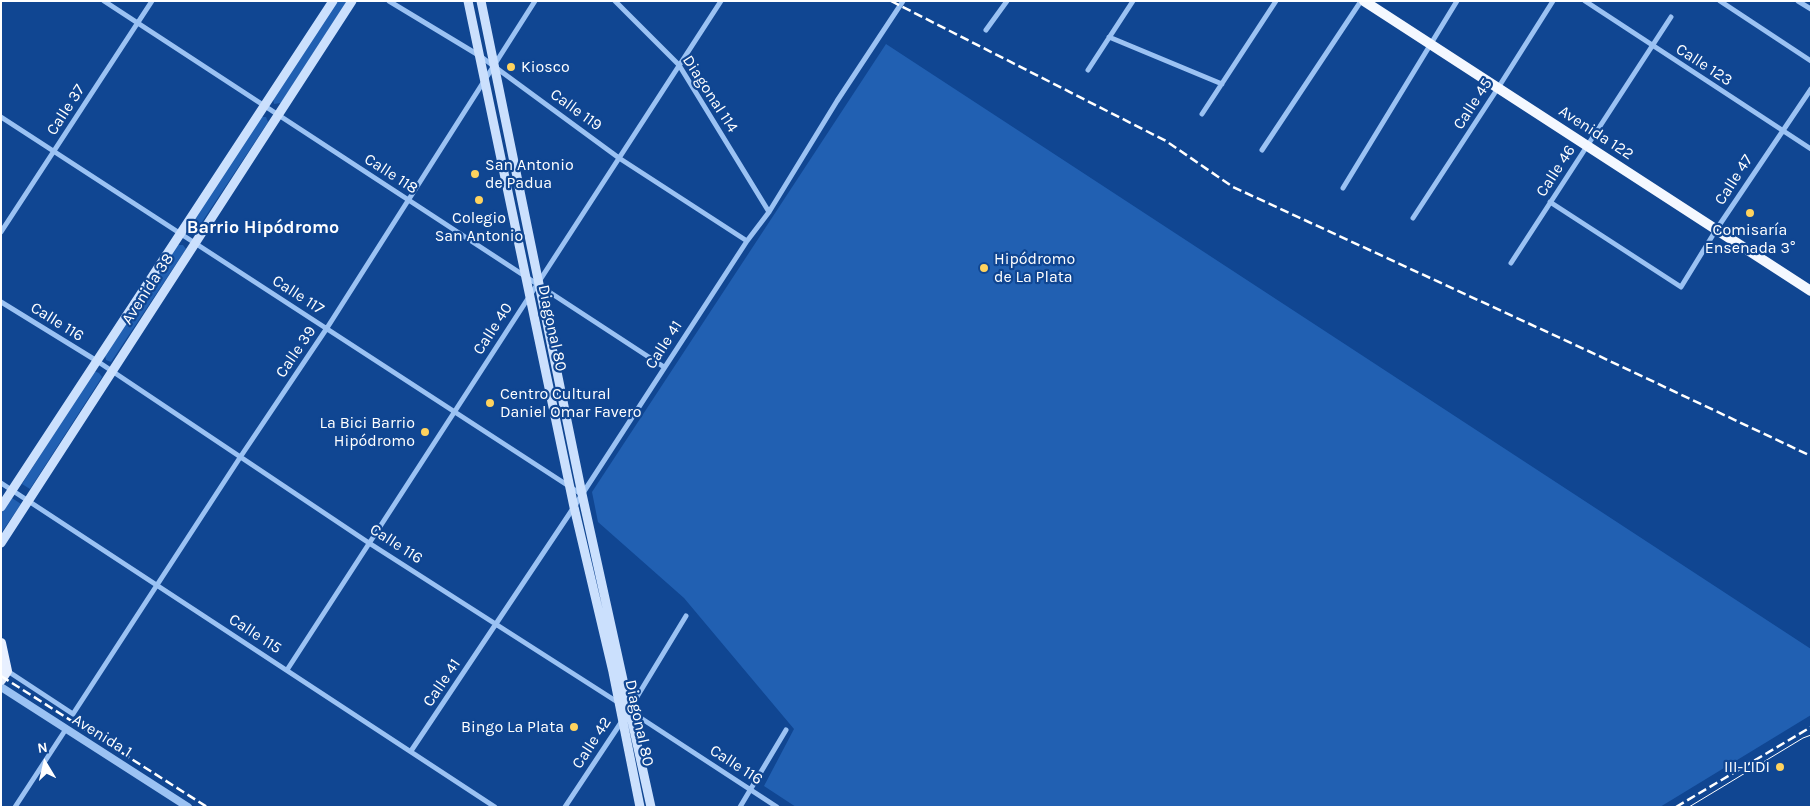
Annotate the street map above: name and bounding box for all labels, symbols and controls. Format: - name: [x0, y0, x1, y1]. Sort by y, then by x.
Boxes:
- street label: Calle 123: [1672, 40, 1736, 90]
- street label: Diagonal 114: [678, 52, 742, 136]
- place label: Kiosco: [521, 57, 570, 77]
- marker: Kiosco: [505, 61, 517, 73]
- street label: Calle 45: [1449, 75, 1497, 133]
- street label: Calle 37: [43, 81, 89, 139]
- street label: Calle 119: [546, 85, 606, 135]
- street label: Avenida 122: [1555, 102, 1637, 164]
- street label: Calle 46: [1532, 142, 1580, 200]
- street label: Calle 118: [361, 150, 421, 198]
- street label: Calle 47: [1711, 151, 1757, 209]
- place label: San Antonio de Padua: [485, 155, 574, 193]
- marker: San Antonio de Padua: [469, 168, 481, 180]
- marker: Colegio San Antonio: [473, 194, 485, 206]
- marker: Comisaría Ensenada 3°: [1744, 207, 1756, 219]
- place label: Colegio San Antonio: [435, 208, 523, 246]
- district label: Barrio Hipódromo: [187, 217, 339, 239]
- place label: Comisaría Ensenada 3°: [1705, 220, 1795, 258]
- place label: Hipódromo de La Plata: [994, 249, 1075, 287]
- street label: Avenida 38: [118, 250, 178, 328]
- marker: Hipódromo de La Plata: [978, 262, 990, 274]
- street label: Calle 117: [269, 271, 327, 319]
- street label: Diagonal 80: [533, 283, 571, 373]
- street label: Calle 116: [27, 298, 87, 346]
- street label: Calle 40: [469, 299, 517, 359]
- street label: Calle 41: [641, 317, 687, 373]
- street label: Calle 39: [272, 322, 320, 382]
- place label: Centro Cultural Daniel Omar Favero: [500, 384, 642, 422]
- marker: Centro Cultural Daniel Omar Favero: [484, 397, 496, 409]
- place label: La Bici Barrio Hipódromo: [320, 413, 415, 451]
- marker: La Bici Barrio Hipódromo: [419, 426, 431, 438]
- street label: Calle 116: [366, 520, 426, 568]
- street label: Calle 115: [225, 610, 285, 658]
- street label: Calle 41: [419, 655, 465, 711]
- street label: Diagonal 80: [620, 678, 658, 768]
- street label: Avenida 1: [69, 710, 135, 762]
- street label: Calle 42: [568, 714, 616, 772]
- place label: Bingo La Plata: [461, 717, 564, 737]
- marker: Bingo La Plata: [568, 721, 580, 733]
- north arrow: [20, 738, 70, 788]
- text: N: [36, 739, 49, 757]
- street label: Calle 116: [706, 741, 766, 789]
- place label: III-LIDI: [1724, 757, 1770, 777]
- marker: III-LIDI: [1774, 761, 1786, 773]

